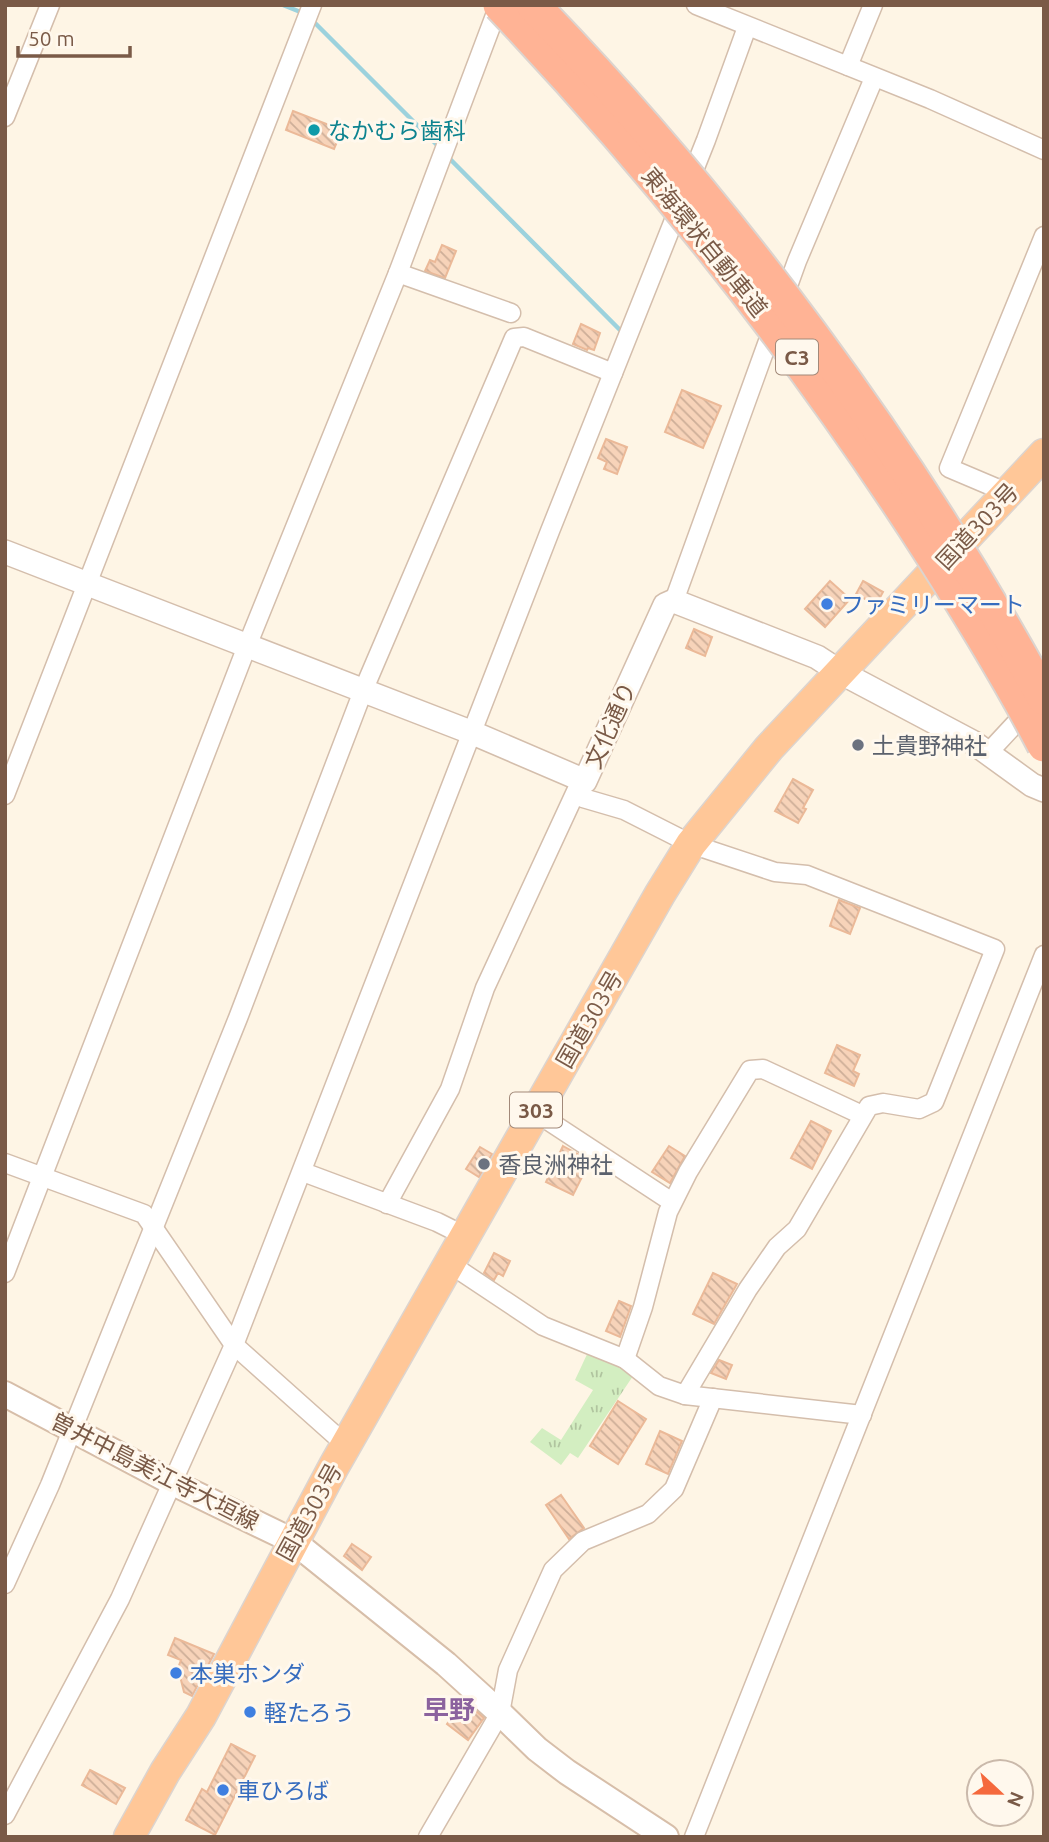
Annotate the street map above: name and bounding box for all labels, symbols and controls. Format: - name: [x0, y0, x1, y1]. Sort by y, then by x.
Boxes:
- scale bar: [18, 14, 130, 58]
- text: 50 m: [28, 26, 75, 50]
- place label: なかむら歯科: [328, 118, 466, 143]
- marker: なかむら歯科: [306, 122, 322, 138]
- street label: 東海環状自動車道: [637, 163, 773, 321]
- road number: C3: [776, 340, 818, 374]
- street label: 国道303号: [931, 478, 1023, 574]
- place label: ファミリーマート: [841, 592, 1025, 617]
- marker: ファミリーマート: [819, 596, 835, 612]
- street label: 文化通り: [580, 678, 640, 772]
- place label: 土貴野神社: [872, 733, 987, 758]
- marker: 土貴野神社: [850, 737, 866, 753]
- street label: 国道303号: [551, 966, 627, 1072]
- road number: 303: [510, 1092, 562, 1128]
- place label: 香良洲神社: [498, 1152, 613, 1177]
- marker: 香良洲神社: [476, 1156, 492, 1172]
- street label: 曽井中島美江寺大垣線: [47, 1408, 263, 1534]
- street label: 国道303号: [272, 1459, 346, 1565]
- place label: 本巣ホンダ: [190, 1661, 305, 1686]
- marker: 本巣ホンダ: [168, 1665, 184, 1681]
- district label: 早野: [423, 1695, 475, 1724]
- place label: 軽たろう: [264, 1700, 355, 1725]
- marker: 軽たろう: [242, 1704, 258, 1720]
- north arrow: [965, 1758, 1035, 1828]
- place label: 車ひろば: [237, 1778, 329, 1803]
- marker: 車ひろば: [215, 1782, 231, 1798]
- text: N: [1003, 1789, 1029, 1810]

